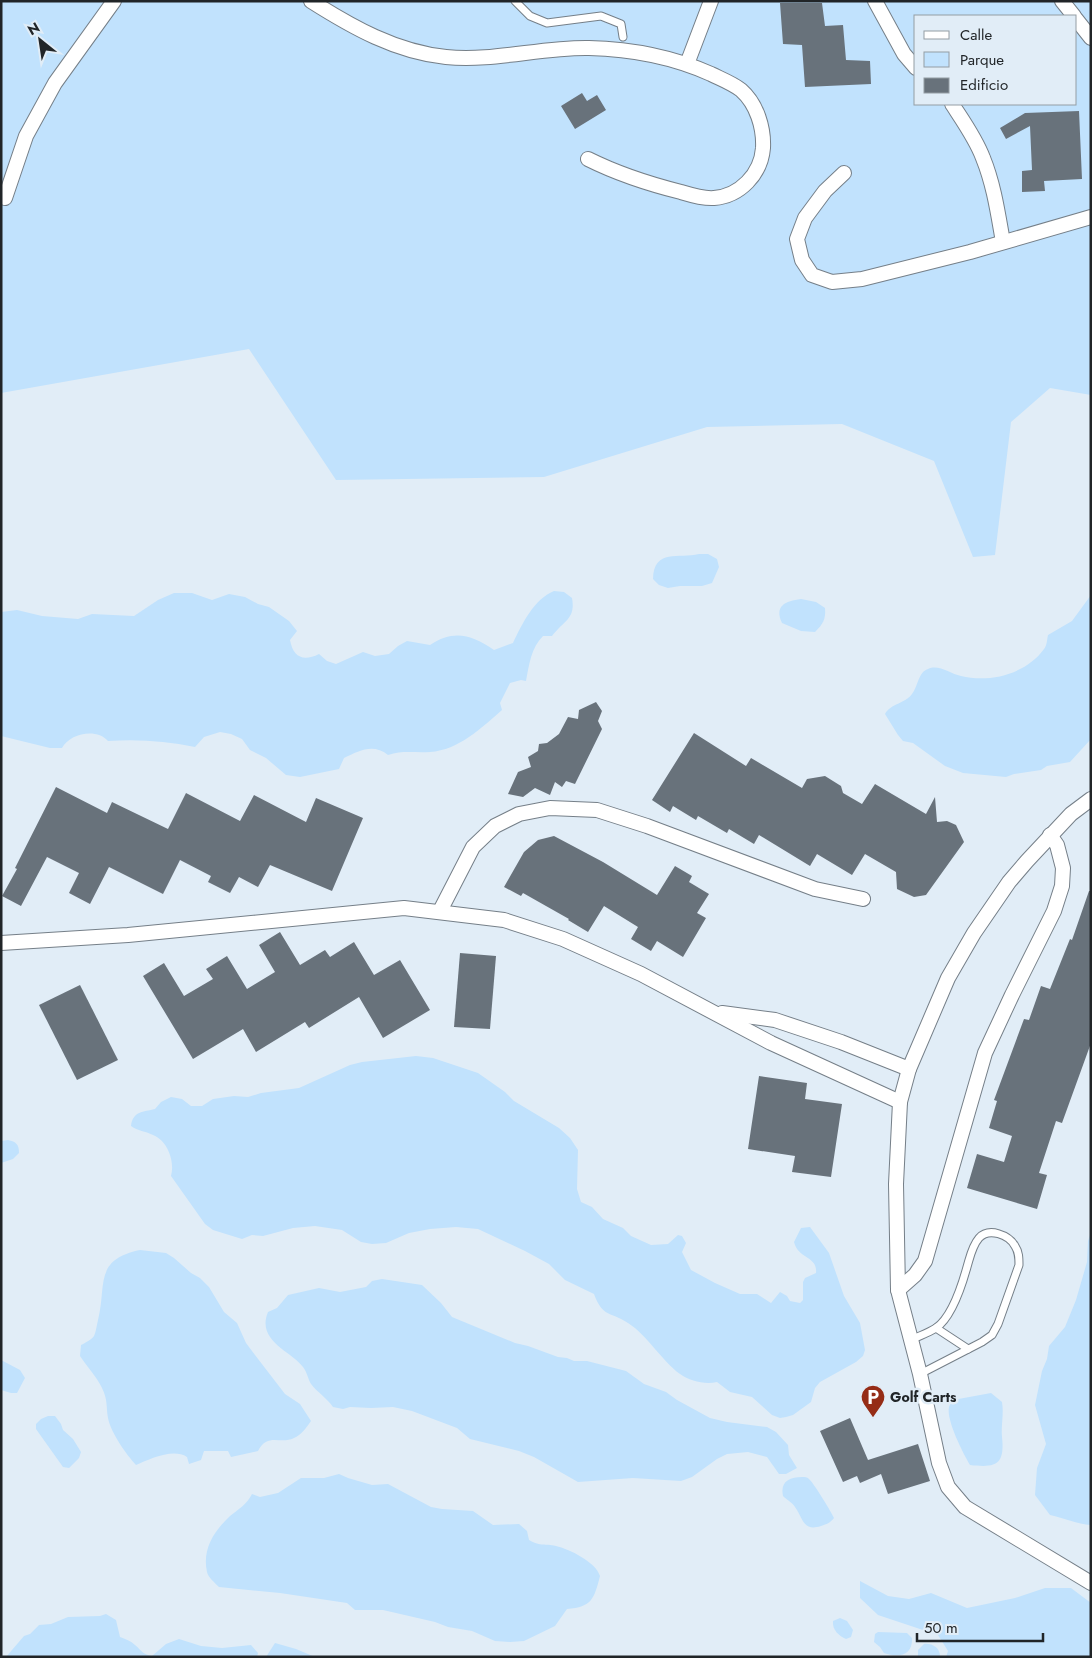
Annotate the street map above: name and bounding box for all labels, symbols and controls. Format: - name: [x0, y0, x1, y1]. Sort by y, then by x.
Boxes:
- north arrow: [15, 15, 65, 65]
- legend: [914, 15, 1077, 105]
- text: N: [24, 17, 43, 40]
- text: Calle: [960, 24, 992, 46]
- text: Parque: [960, 49, 1004, 71]
- text: Edificio: [960, 74, 1008, 96]
- parking icon: Golf Carts: [860, 1384, 886, 1418]
- place label: Golf Carts: [890, 1387, 957, 1407]
- scale bar: [917, 1610, 1043, 1642]
- text: 50 m: [924, 1617, 958, 1639]

